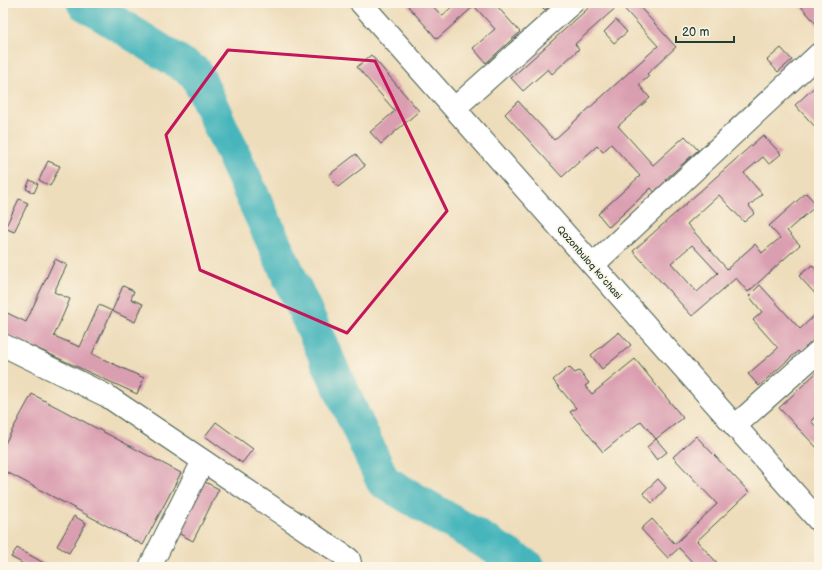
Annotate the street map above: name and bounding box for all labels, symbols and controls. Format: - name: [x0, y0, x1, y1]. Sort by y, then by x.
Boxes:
- scale bar: [676, 18, 734, 44]
- text: 20 m: [682, 25, 709, 40]
- street label: Qozonbuloq koʻchasi: [554, 223, 624, 302]

